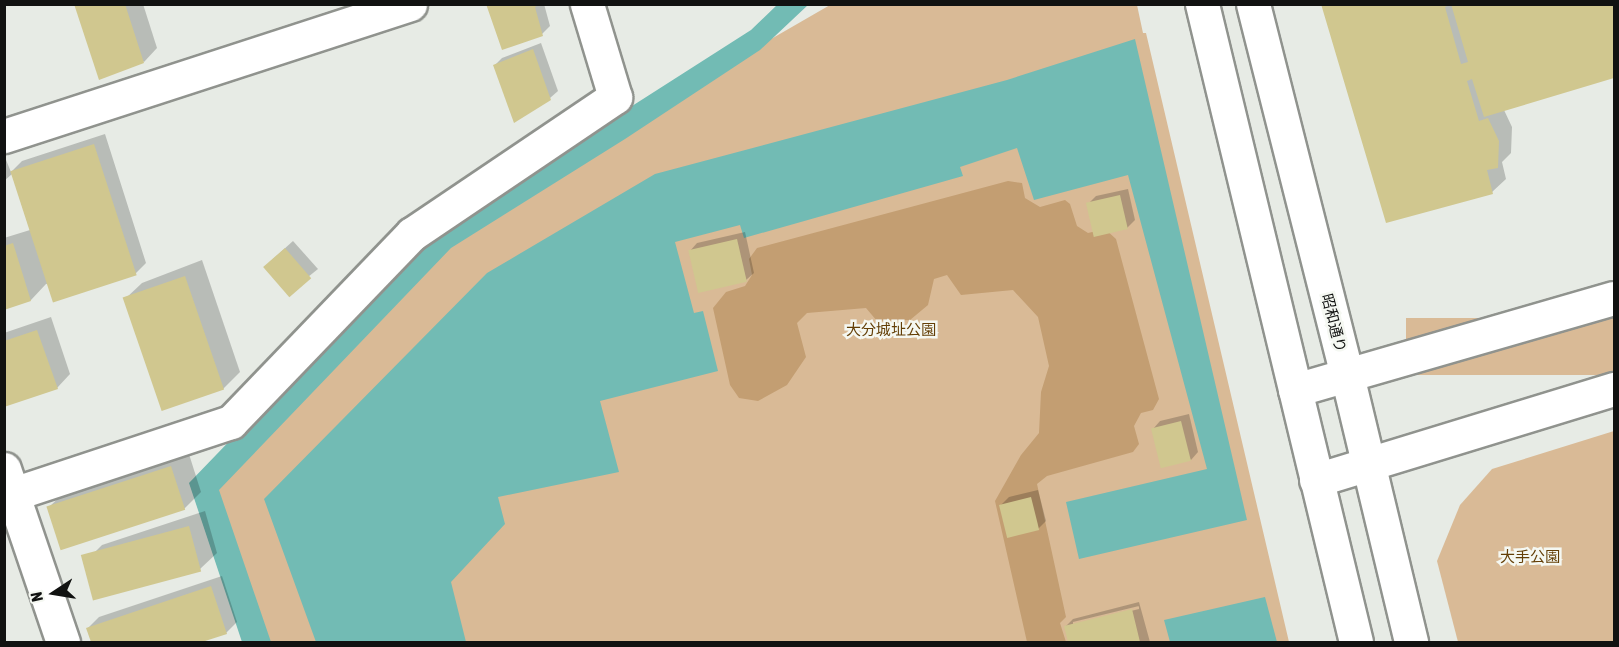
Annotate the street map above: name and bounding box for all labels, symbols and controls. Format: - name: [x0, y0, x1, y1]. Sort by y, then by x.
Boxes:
- street label: 昭和通り: [1318, 292, 1350, 354]
- park label: 大分城址公園: [846, 321, 936, 339]
- park label: 大手公園: [1500, 548, 1560, 566]
- north arrow: [24, 563, 84, 623]
- text: N: [27, 590, 46, 603]

